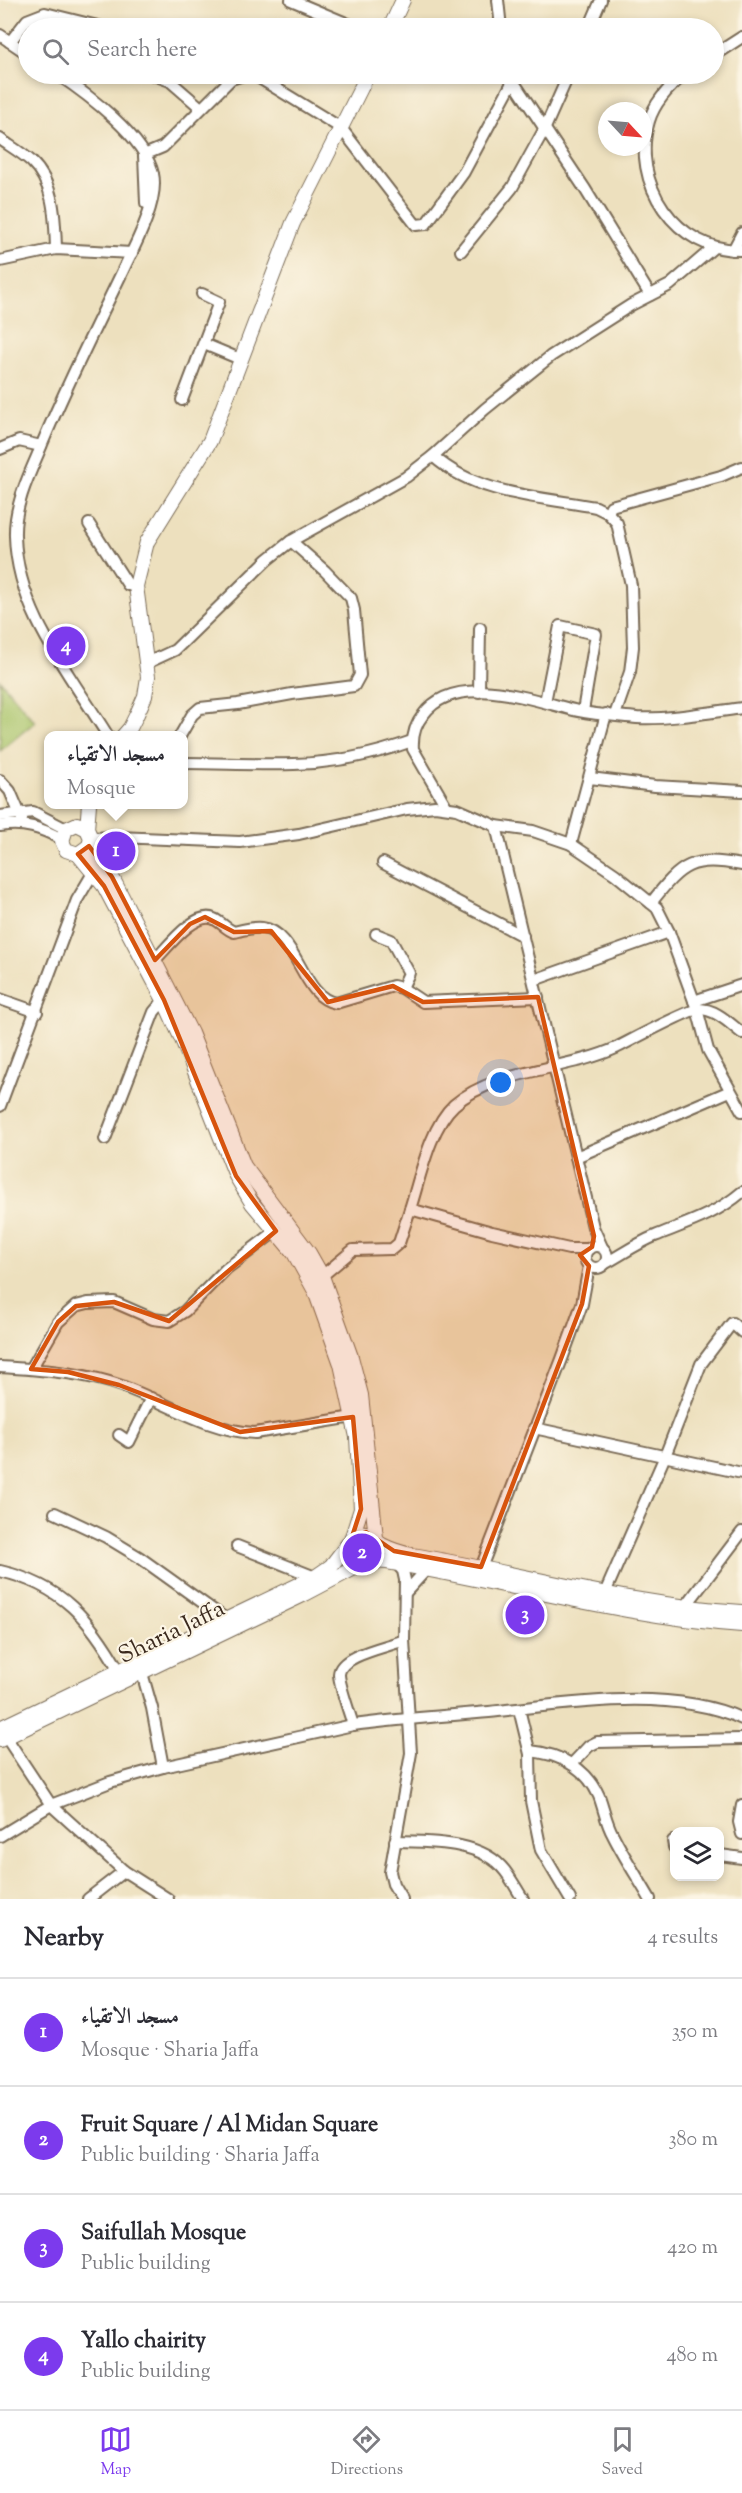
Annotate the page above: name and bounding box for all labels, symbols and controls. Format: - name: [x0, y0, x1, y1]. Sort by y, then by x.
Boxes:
- search box: [18, 18, 724, 84]
- icon: search: [39, 35, 72, 68]
- text: Search here: [87, 35, 197, 67]
- north arrow: [598, 102, 652, 156]
- pin: 4: [46, 624, 86, 668]
- popup: [44, 731, 188, 809]
- text: مسجد الاتقياء: [67, 740, 165, 772]
- text: Mosque: [67, 775, 136, 804]
- pin: 1: [96, 828, 136, 874]
- your location: [486, 1068, 515, 1097]
- pin: 2: [342, 1530, 382, 1576]
- pin: 3: [506, 1592, 544, 1638]
- street label: Sharia Jaffa: [113, 1593, 231, 1673]
- map controls: [670, 1827, 724, 1881]
- button: layers: [670, 1827, 724, 1881]
- text: Nearby: [24, 1920, 104, 1957]
- text: 4 results: [647, 1924, 718, 1953]
- text: مسجد الاتقياء: [81, 2002, 179, 2034]
- text: 1: [40, 2018, 47, 2047]
- text: 350 m: [672, 2018, 718, 2047]
- text: Mosque · Sharia Jaffa: [81, 2037, 259, 2066]
- text: Fruit Square / Al Midan Square: [81, 2110, 378, 2142]
- text: 2: [39, 2126, 48, 2155]
- text: 380 m: [669, 2126, 718, 2155]
- text: Public building · Sharia Jaffa: [81, 2142, 320, 2171]
- text: Saifullah Mosque: [81, 2218, 246, 2250]
- text: 3: [39, 2234, 48, 2263]
- text: 420 m: [667, 2234, 718, 2263]
- text: Public building: [81, 2250, 211, 2279]
- text: Yallo chairity: [81, 2326, 206, 2358]
- text: 4: [38, 2342, 49, 2371]
- text: 480 m: [667, 2342, 718, 2371]
- text: Public building: [81, 2358, 211, 2387]
- tab: Map: [99, 2423, 132, 2482]
- tab: Directions: [331, 2423, 403, 2482]
- tab: Saved: [602, 2423, 643, 2482]

